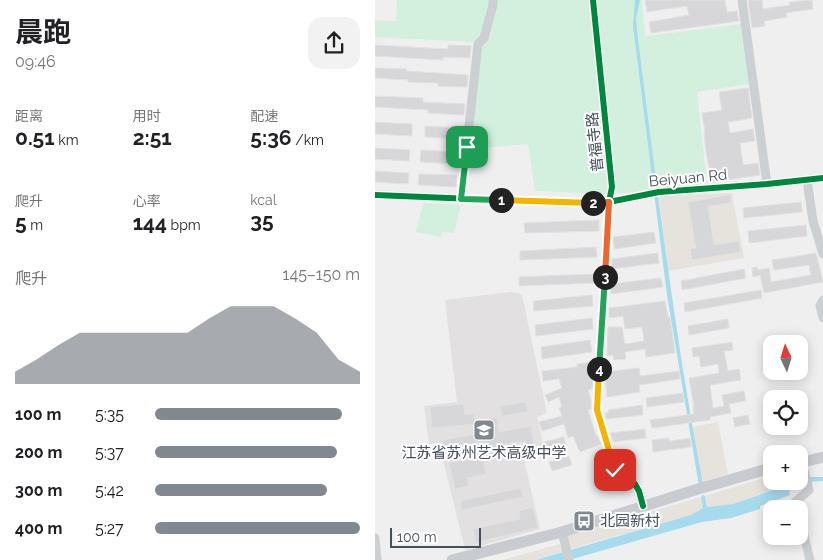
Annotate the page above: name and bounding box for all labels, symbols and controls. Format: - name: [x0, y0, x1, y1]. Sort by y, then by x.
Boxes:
- text: 晨跑: [15, 16, 71, 49]
- button: share: [308, 17, 360, 69]
- text: 09:46: [15, 52, 56, 71]
- text: 距离: [15, 108, 43, 124]
- text: 用时: [133, 108, 161, 124]
- text: 配速: [250, 108, 278, 124]
- street label: 普福寺路: [583, 111, 607, 173]
- text: 0.51: [15, 125, 55, 150]
- text: 2:51: [133, 125, 172, 150]
- text: 5:36: [250, 125, 292, 150]
- pin: [446, 126, 488, 168]
- text: km: [55, 132, 79, 148]
- text: /km: [292, 132, 324, 148]
- icon: arrive: [453, 133, 481, 161]
- street label: Beiyuan Rd: [648, 166, 728, 190]
- pin: 1: [489, 188, 513, 212]
- pin: 2: [581, 190, 605, 216]
- text: kcal: [250, 192, 277, 208]
- text: 1: [498, 192, 505, 208]
- text: 爬升: [15, 193, 43, 209]
- text: 心率: [133, 193, 161, 209]
- text: 2: [590, 195, 597, 211]
- text: 35: [250, 208, 274, 233]
- text: 5: [15, 210, 27, 235]
- text: 144: [133, 210, 167, 235]
- text: m: [27, 217, 43, 233]
- text: bpm: [167, 217, 201, 233]
- pin: 3: [593, 264, 617, 290]
- text: 145–150 m: [283, 265, 360, 284]
- text: 爬升: [15, 269, 47, 288]
- text: 3: [602, 269, 609, 285]
- north arrow: [763, 335, 807, 380]
- map controls: [763, 335, 808, 545]
- pin: 4: [587, 356, 611, 382]
- text: 4: [596, 361, 604, 377]
- button: locate: [763, 390, 808, 435]
- text: 100 m: [15, 405, 61, 424]
- text: 5:35: [95, 405, 124, 424]
- school or university icon: 江苏省苏州艺术高级中学: [472, 418, 496, 442]
- text: 200 m: [15, 443, 62, 462]
- text: 5:37: [95, 443, 124, 462]
- place label: 江苏省苏州艺术高级中学: [401, 444, 567, 462]
- button: +: [763, 445, 808, 490]
- pin: [594, 449, 636, 491]
- icon: check: [601, 456, 629, 484]
- text: 300 m: [15, 481, 62, 500]
- text: 5:42: [95, 481, 124, 500]
- button: −: [763, 500, 808, 545]
- bus stop icon: 北园新村: [572, 509, 596, 533]
- place label: 北园新村: [600, 512, 660, 530]
- text: 400 m: [15, 519, 63, 538]
- text: 5:27: [95, 519, 124, 538]
- scale bar: [390, 525, 481, 548]
- text: 100 m: [397, 529, 437, 545]

